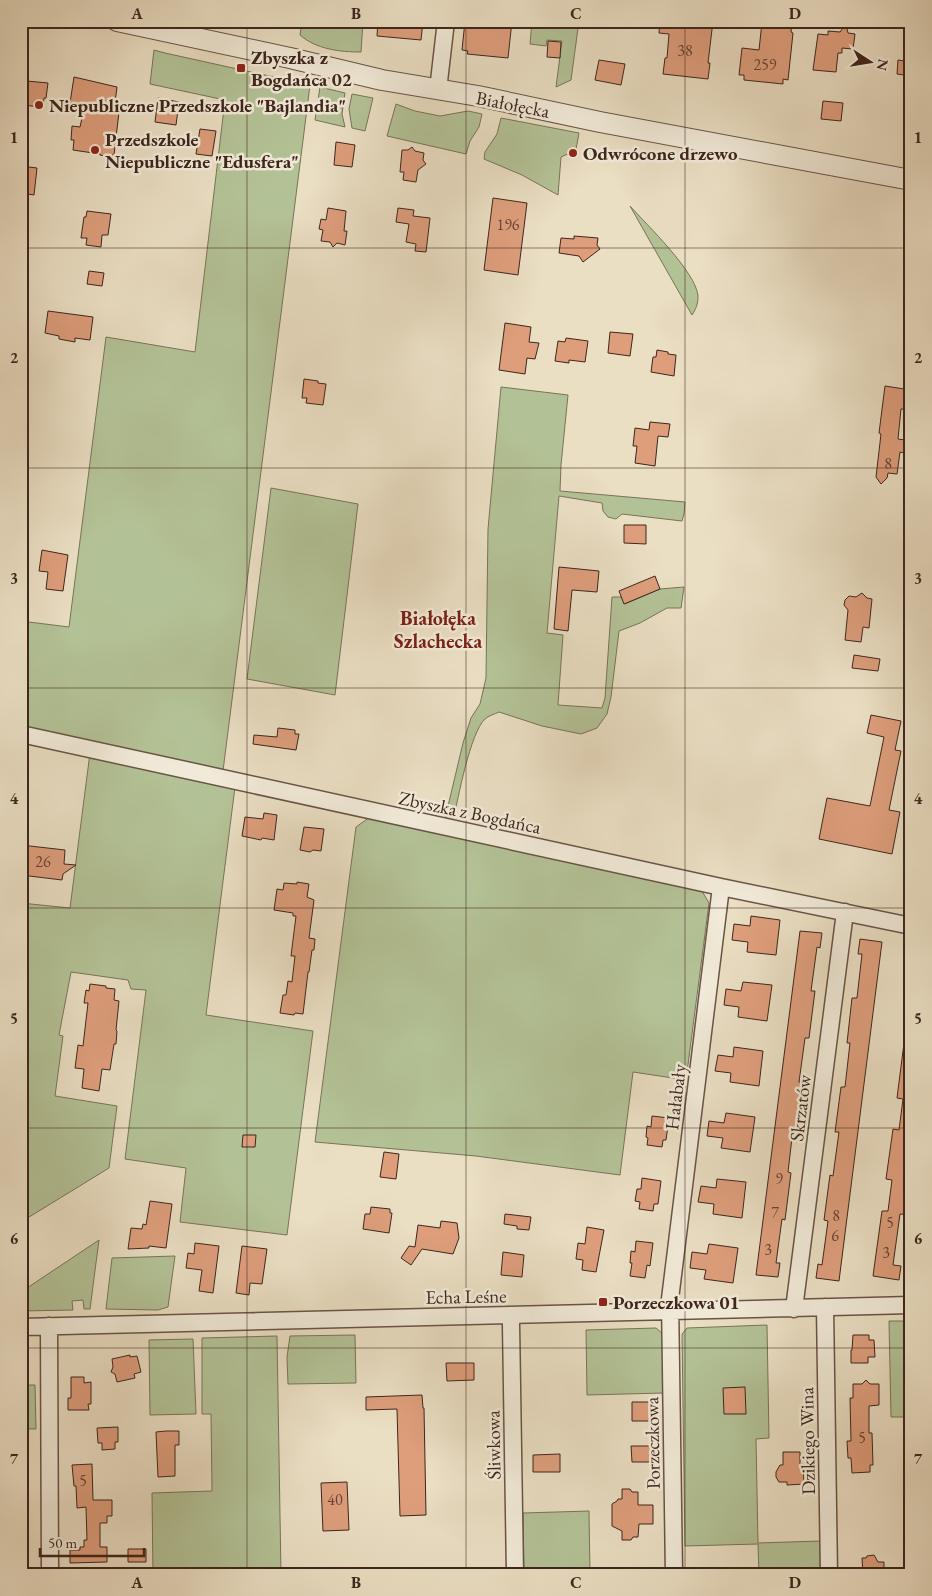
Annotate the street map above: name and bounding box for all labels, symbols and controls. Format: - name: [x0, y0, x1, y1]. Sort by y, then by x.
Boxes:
- text: A: [130, 3, 143, 24]
- text: B: [351, 3, 361, 24]
- text: C: [570, 3, 582, 24]
- text: D: [789, 3, 801, 24]
- north arrow: [844, 38, 894, 88]
- house number: 38: [677, 40, 693, 61]
- place label: Zbyszka z Bogdańca 02: [251, 45, 352, 92]
- house number: 259: [753, 54, 777, 75]
- text: N: [873, 57, 893, 73]
- marker: Zbyszka z Bogdańca 02: [235, 62, 247, 74]
- street label: Białołęcka: [474, 85, 552, 124]
- place label: Niepubliczne Przedszkole "Bajlandia": [49, 93, 346, 118]
- marker: Niepubliczne Przedszkole "Bajlandia": [33, 99, 45, 111]
- text: 1: [10, 127, 18, 148]
- place label: Przedszkole Niepubliczne "Edusfera": [105, 127, 299, 174]
- text: 1: [914, 127, 922, 148]
- place label: Odwrócone drzewo: [583, 141, 738, 166]
- marker: Przedszkole Niepubliczne "Edusfera": [89, 144, 101, 156]
- marker: Odwrócone drzewo: [567, 147, 579, 159]
- house number: 196: [496, 214, 520, 235]
- text: 2: [10, 347, 19, 368]
- text: 2: [914, 347, 923, 368]
- house number: 8: [884, 453, 892, 474]
- text: 3: [10, 568, 18, 589]
- text: 3: [914, 568, 922, 589]
- district label: Białołęka Szlachecka: [394, 605, 482, 654]
- street label: Zbyszka z Bogdańca: [397, 785, 544, 840]
- text: 4: [10, 788, 19, 809]
- text: 4: [914, 788, 923, 809]
- house number: 26: [35, 851, 51, 872]
- text: 5: [10, 1008, 18, 1029]
- text: 5: [914, 1008, 922, 1029]
- street label: Hałabały: [659, 1062, 692, 1132]
- street label: Skrzatów: [784, 1072, 817, 1143]
- house number: 9: [775, 1168, 783, 1189]
- house number: 7: [771, 1202, 779, 1223]
- house number: 8: [832, 1205, 840, 1226]
- house number: 5: [886, 1212, 894, 1233]
- house number: 6: [831, 1225, 839, 1246]
- text: 6: [10, 1228, 19, 1249]
- text: 6: [914, 1228, 923, 1249]
- house number: 3: [764, 1239, 772, 1260]
- house number: 3: [882, 1242, 890, 1263]
- street label: Echa Leśne: [425, 1283, 507, 1310]
- place label: Porzeczkowa 01: [613, 1290, 740, 1315]
- marker: Porzeczkowa 01: [597, 1296, 609, 1308]
- street label: Dzikiego Wina: [794, 1386, 821, 1495]
- street label: Porzeczkowa: [639, 1396, 666, 1489]
- street label: Śliwkowa: [480, 1410, 507, 1480]
- house number: 5: [858, 1427, 866, 1448]
- text: 7: [10, 1448, 19, 1469]
- text: 7: [914, 1448, 923, 1469]
- house number: 5: [79, 1470, 87, 1491]
- house number: 40: [327, 1489, 343, 1510]
- scale bar: [40, 1526, 144, 1558]
- text: 50 m: [48, 1533, 77, 1552]
- text: A: [130, 1572, 143, 1593]
- text: B: [351, 1572, 361, 1593]
- text: C: [570, 1572, 582, 1593]
- text: D: [789, 1572, 801, 1593]

